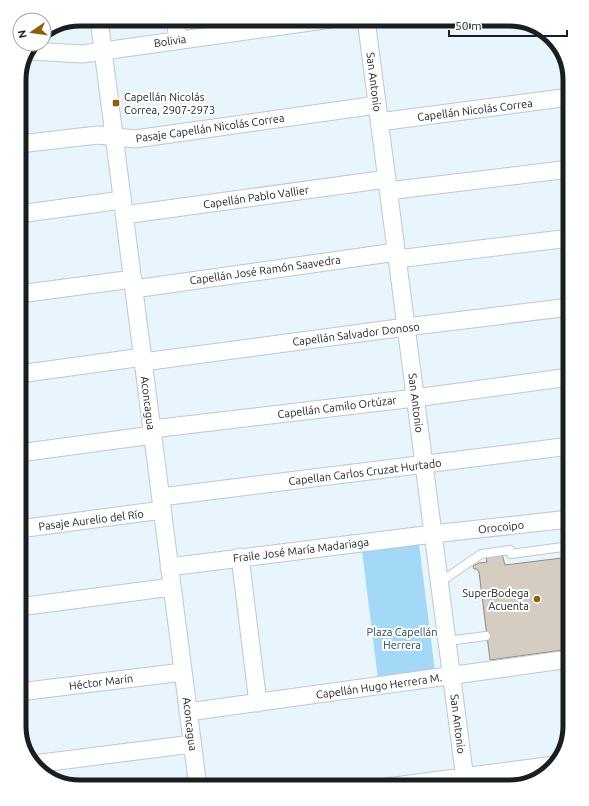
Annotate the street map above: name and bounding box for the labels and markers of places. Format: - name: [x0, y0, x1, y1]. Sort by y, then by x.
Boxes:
- place label: Capellán Nicolás Correa, 2907-2973: [124, 91, 215, 116]
- marker: Capellán Nicolás Correa, 2907-2973: [111, 98, 121, 108]
- place label: SuperBodega Acuenta: [462, 587, 529, 612]
- marker: SuperBodega Acuenta: [532, 594, 542, 604]

